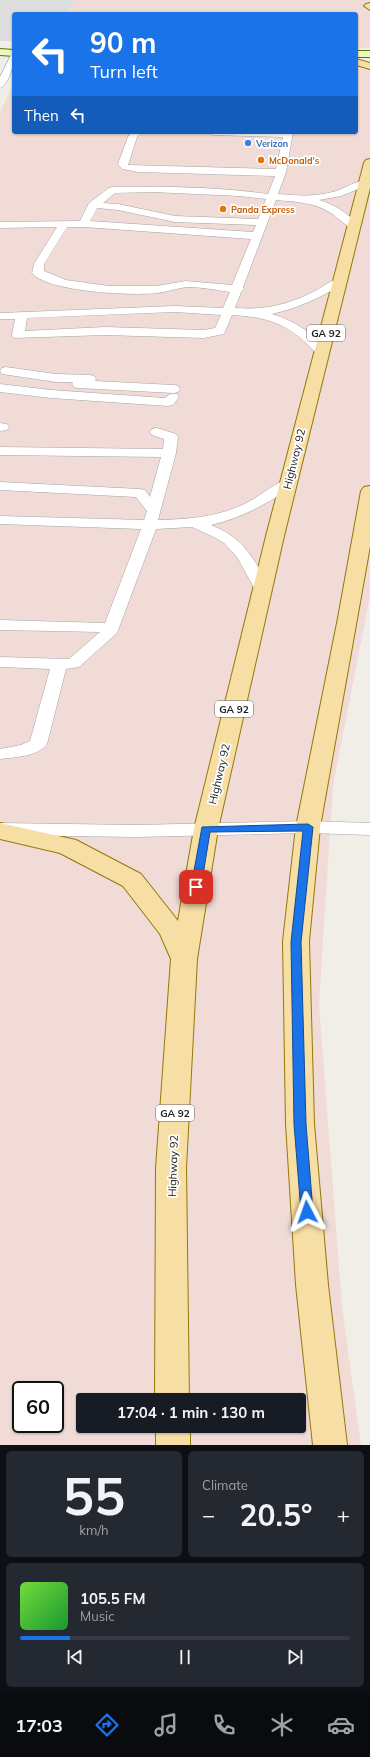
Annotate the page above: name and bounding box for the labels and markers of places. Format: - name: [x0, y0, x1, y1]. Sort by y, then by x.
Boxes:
- marker: Verizon: [243, 138, 253, 148]
- place label: Verizon: [255, 138, 288, 149]
- marker: McDonald's: [256, 155, 266, 165]
- place label: McDonald's: [269, 155, 320, 166]
- marker: Panda Express: [218, 204, 228, 214]
- place label: Panda Express: [231, 204, 295, 215]
- pin: [179, 870, 213, 904]

